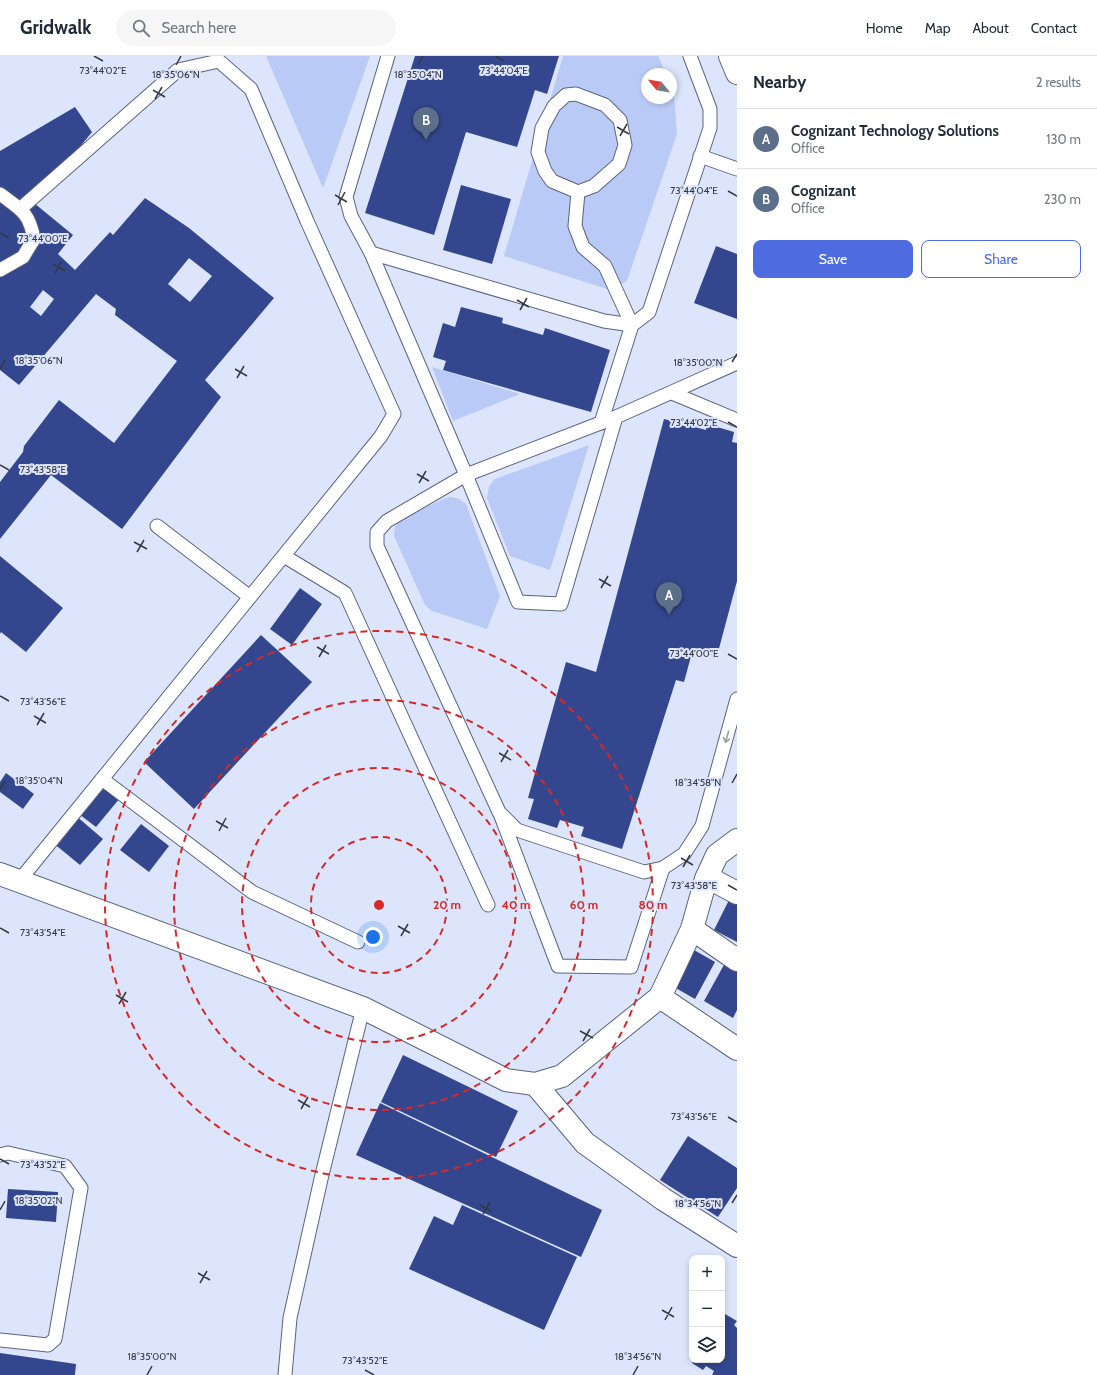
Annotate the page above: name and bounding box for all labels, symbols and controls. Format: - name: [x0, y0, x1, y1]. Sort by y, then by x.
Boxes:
- search box: [116, 10, 396, 46]
- text: Gridwalk: [20, 16, 92, 39]
- icon: search: [130, 17, 152, 39]
- text: Search here: [162, 19, 236, 37]
- text: Home: [866, 19, 903, 37]
- text: Map: [925, 19, 950, 37]
- text: About: [972, 19, 1009, 37]
- text: Contact: [1031, 19, 1077, 37]
- text: 73°44'02"E: [79, 64, 127, 77]
- text: 73°44'04"E: [480, 64, 528, 77]
- text: 18°35'06"N: [152, 68, 200, 81]
- text: 18°35'04"N: [394, 68, 442, 81]
- north arrow: [641, 68, 677, 104]
- text: Nearby: [753, 72, 806, 92]
- text: 2 results: [1036, 74, 1081, 90]
- pin: B: [413, 107, 439, 140]
- text: Cognizant Technology Solutions: [791, 122, 999, 140]
- text: A: [762, 131, 770, 147]
- text: 130 m: [1046, 131, 1081, 147]
- text: Office: [791, 140, 825, 156]
- text: Cognizant: [791, 182, 856, 200]
- text: 73°44'04"E: [670, 184, 718, 197]
- text: B: [762, 191, 770, 207]
- text: 230 m: [1044, 191, 1081, 207]
- text: Office: [791, 200, 825, 216]
- text: 73°44'00"E: [19, 232, 68, 245]
- button: Save: [753, 240, 913, 278]
- button: Share: [921, 240, 1081, 278]
- text: 18°35'06"N: [15, 354, 63, 367]
- text: 18°35'00"N: [674, 356, 723, 369]
- text: 73°44'02"E: [670, 416, 718, 429]
- text: 73°43'58"E: [20, 463, 67, 476]
- pin: A: [656, 582, 682, 615]
- text: 73°44'00"E: [670, 647, 719, 660]
- text: 73°43'56"E: [20, 695, 66, 708]
- one-way arrow: [723, 730, 730, 743]
- text: 18°35'04"N: [15, 774, 63, 787]
- text: 18°34'58"N: [675, 776, 721, 789]
- text: 73°43'58"E: [671, 879, 718, 892]
- text: 20 m: [433, 897, 461, 912]
- text: 40 m: [501, 897, 531, 912]
- text: 60 m: [570, 897, 598, 912]
- text: 80 m: [639, 897, 667, 912]
- centre of rings: [372, 898, 386, 912]
- text: 73°43'54"E: [20, 926, 66, 939]
- your location: [363, 927, 383, 947]
- text: 73°43'56"E: [671, 1110, 717, 1123]
- text: 73°43'52"E: [20, 1158, 66, 1171]
- text: 18°35'02"N: [15, 1194, 63, 1207]
- text: 18°34'56"N: [675, 1197, 721, 1210]
- map controls: [689, 1255, 725, 1363]
- button: +: [689, 1255, 725, 1291]
- button: −: [689, 1291, 725, 1327]
- button: layers: [689, 1327, 725, 1363]
- text: 18°35'00"N: [128, 1350, 177, 1363]
- text: 18°34'56"N: [615, 1350, 661, 1363]
- text: 73°43'52"E: [342, 1354, 388, 1367]

